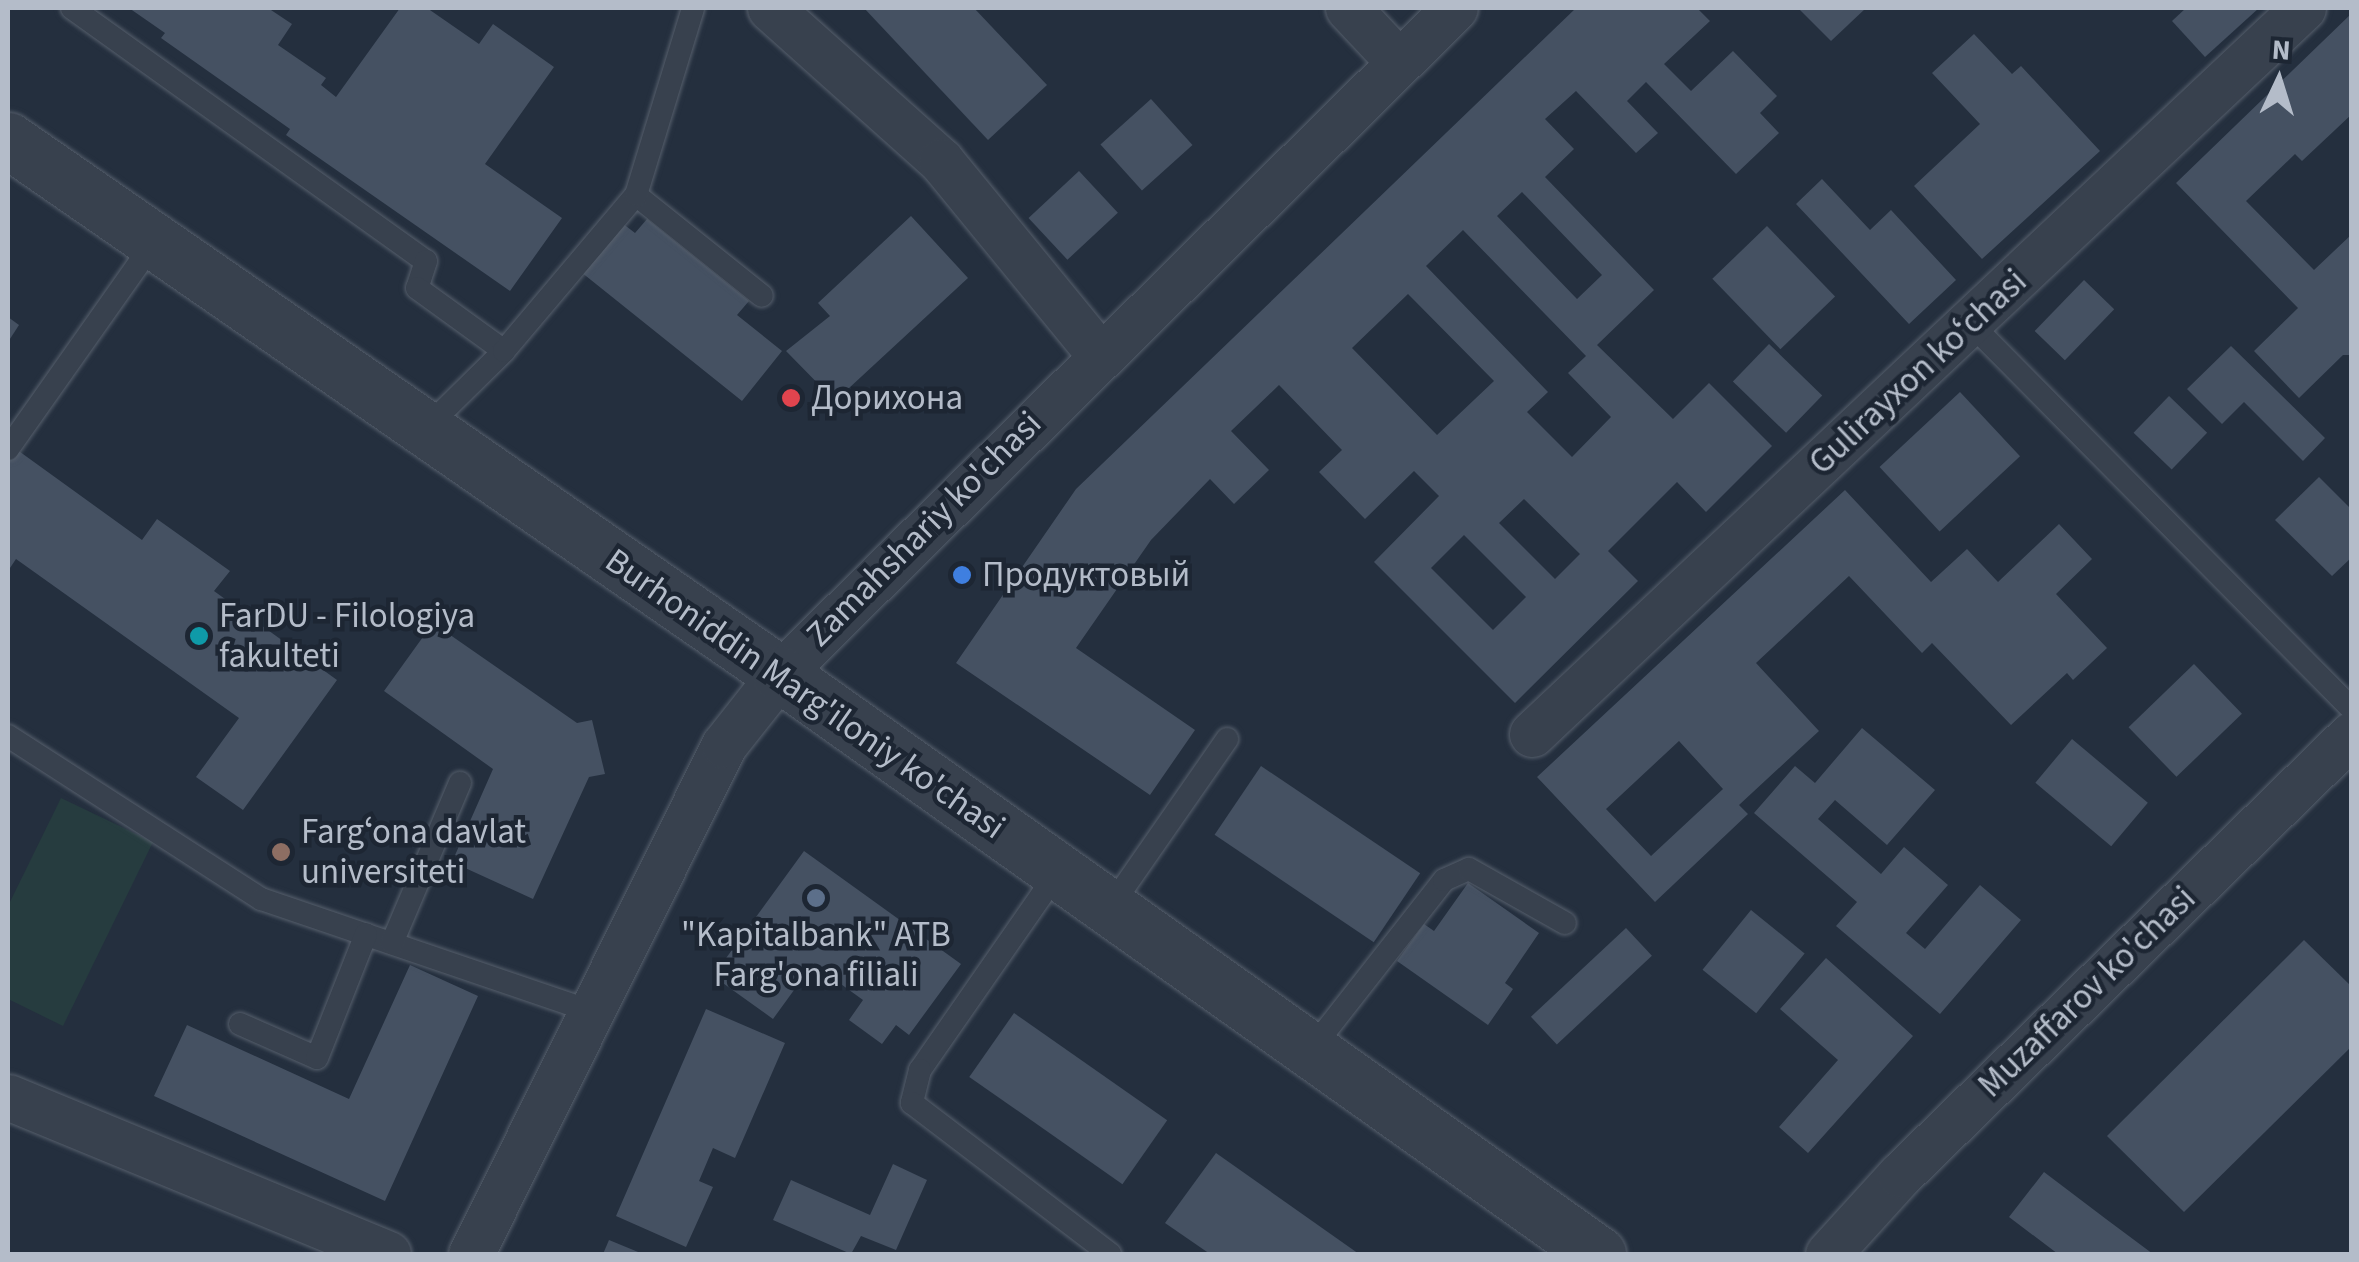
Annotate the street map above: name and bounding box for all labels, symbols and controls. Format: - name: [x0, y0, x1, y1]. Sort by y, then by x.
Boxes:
- text: N: [2270, 29, 2292, 71]
- north arrow: [2229, 30, 2329, 130]
- street label: Gulirayxon koʻchasi: [1801, 260, 2035, 484]
- place label: Дорихона: [811, 377, 963, 419]
- marker: Дорихона: [780, 387, 802, 409]
- street label: Zamahshariy ko'chasi: [798, 403, 1050, 655]
- street label: Burhoniddin Marg'iloniy ko'chasi: [597, 540, 1013, 848]
- place label: Продуктовый: [982, 554, 1190, 596]
- marker: Продуктовый: [951, 564, 973, 586]
- place label: FarDU - Filologiya fakulteti: [219, 595, 475, 677]
- marker: FarDU - Filologiya fakulteti: [188, 625, 210, 647]
- place label: Fargʻona davlat universiteti: [301, 811, 526, 893]
- marker: Fargʻona davlat universiteti: [270, 841, 292, 863]
- street label: Muzaffarov ko'chasi: [1970, 878, 2204, 1106]
- marker: "Kapitalbank" АТB Farg'ona filiali: [805, 887, 827, 909]
- place label: "Kapitalbank" АТB Farg'ona filiali: [681, 914, 951, 996]

